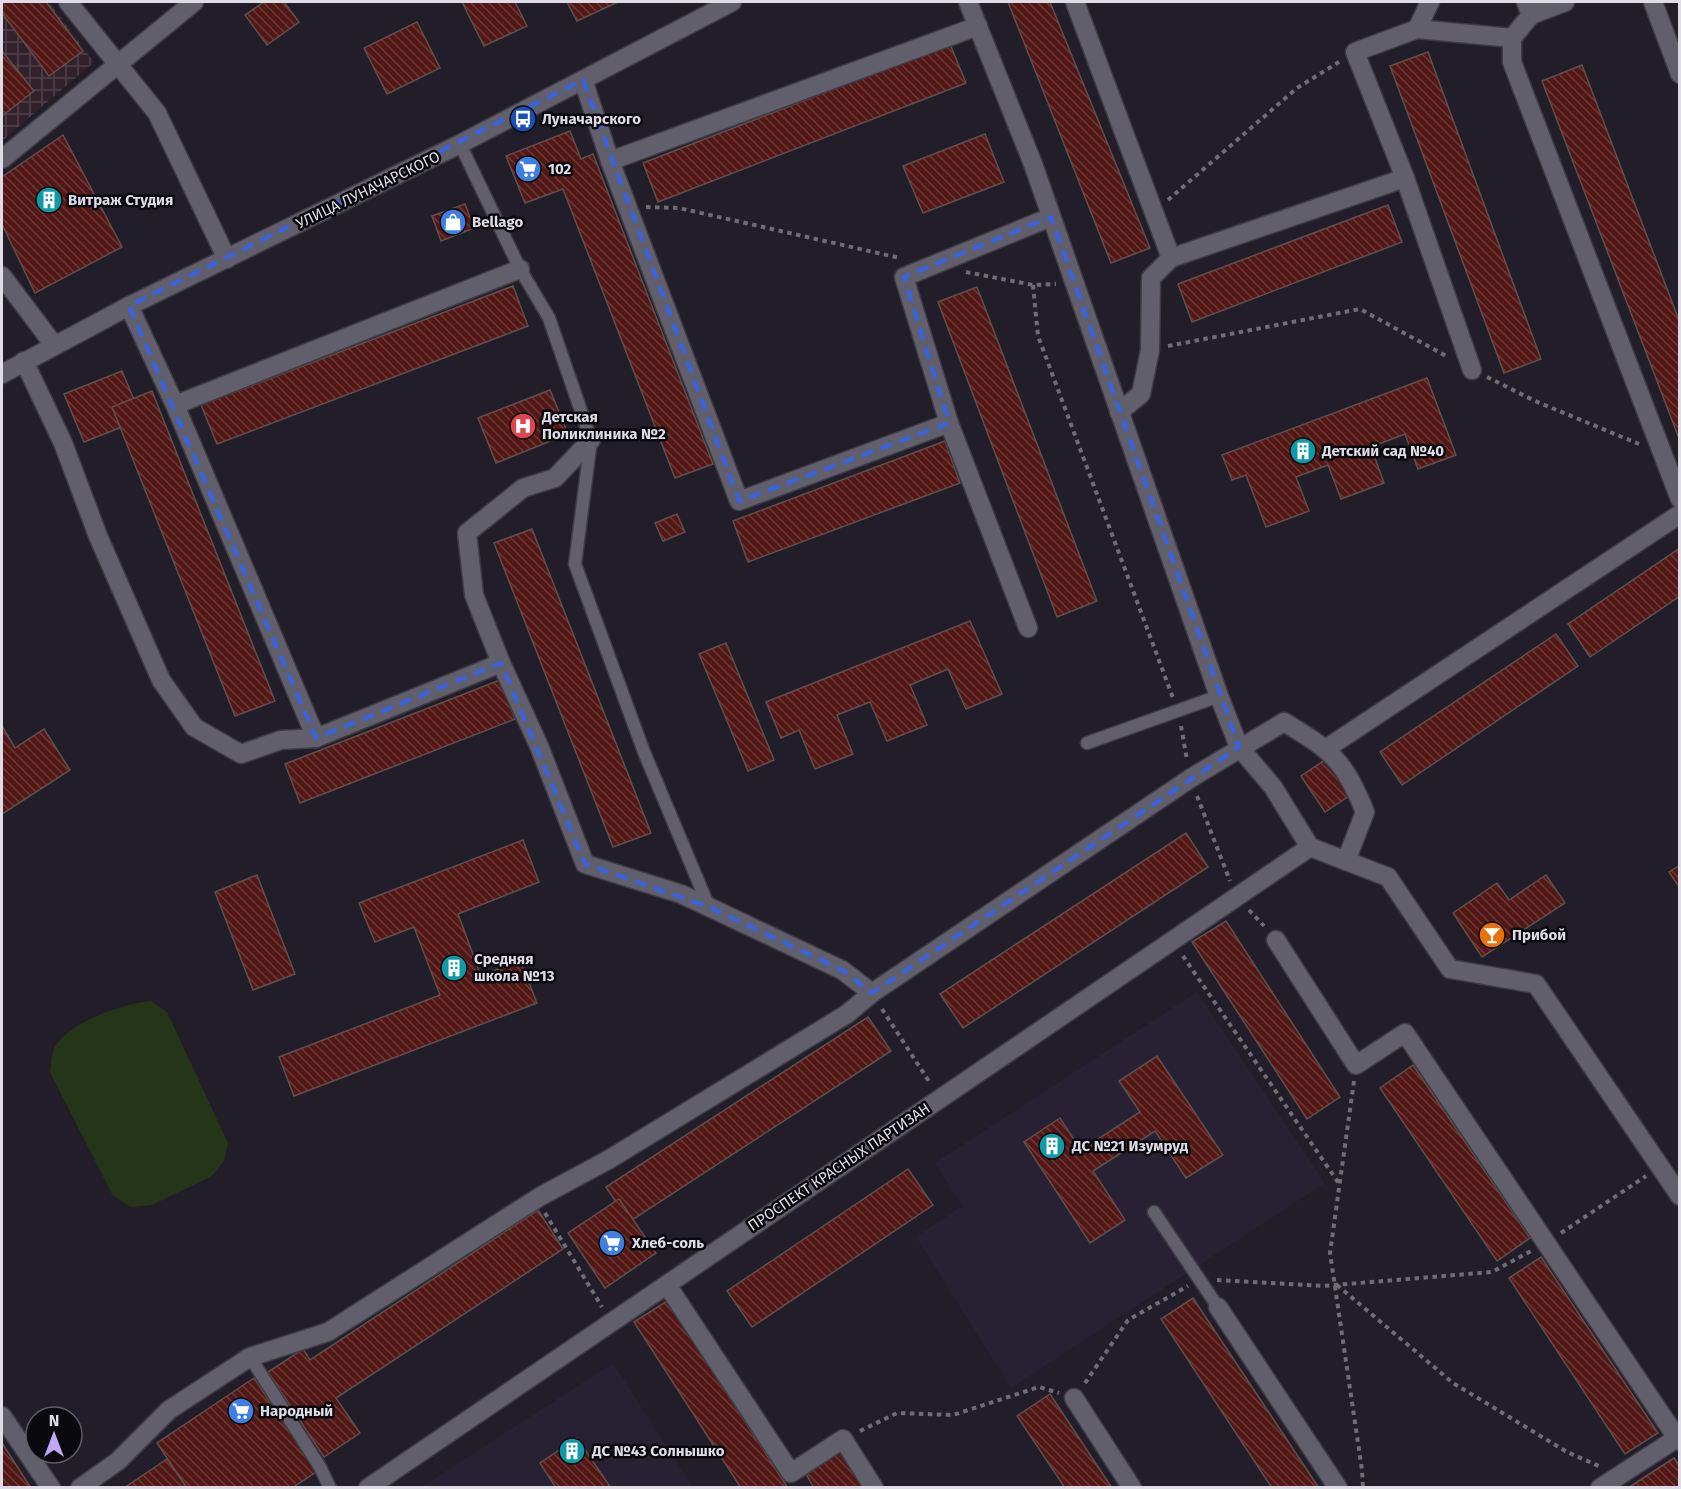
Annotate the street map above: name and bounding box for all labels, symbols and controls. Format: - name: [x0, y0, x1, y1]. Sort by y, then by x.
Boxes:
- bus stop icon: Луначарского: [508, 104, 538, 134]
- place label: Луначарского: [542, 110, 641, 128]
- street label: УЛИЦА ЛУНАЧАРСКОГО: [293, 147, 443, 233]
- supermarket icon: 102: [513, 154, 543, 184]
- place label: 102: [548, 160, 572, 178]
- building icon: Витраж Студия: [34, 185, 64, 215]
- place label: Витраж Студия: [68, 191, 173, 209]
- shop icon: Bellago: [438, 207, 468, 237]
- place label: Bellago: [472, 213, 523, 231]
- place label: Детская Поликлиника №2: [541, 408, 666, 443]
- hospital icon: Детская Поликлиника №2: [508, 411, 538, 441]
- building icon: Детский сад №40: [1288, 436, 1318, 466]
- place label: Детский сад №40: [1321, 442, 1444, 460]
- bar icon: Прибой: [1477, 920, 1507, 950]
- place label: Прибой: [1512, 926, 1566, 944]
- place label: Средняя школа №13: [474, 950, 555, 985]
- building icon: Средняя школа №13: [439, 953, 469, 983]
- street label: ПРОСПЕКТ КРАСНЫХ ПАРТИЗАН: [744, 1099, 934, 1235]
- building icon: ДС №21 Изумруд: [1037, 1131, 1067, 1161]
- place label: ДС №21 Изумруд: [1071, 1137, 1189, 1155]
- supermarket icon: Хлеб-соль: [597, 1228, 627, 1258]
- place label: Хлеб-соль: [631, 1234, 704, 1252]
- supermarket icon: Народный: [226, 1396, 256, 1426]
- place label: Народный: [260, 1402, 333, 1420]
- north arrow: [24, 1405, 84, 1465]
- text: N: [49, 1411, 59, 1430]
- building icon: ДС №43 Солнышко: [557, 1436, 587, 1466]
- place label: ДС №43 Солнышко: [591, 1442, 725, 1460]

